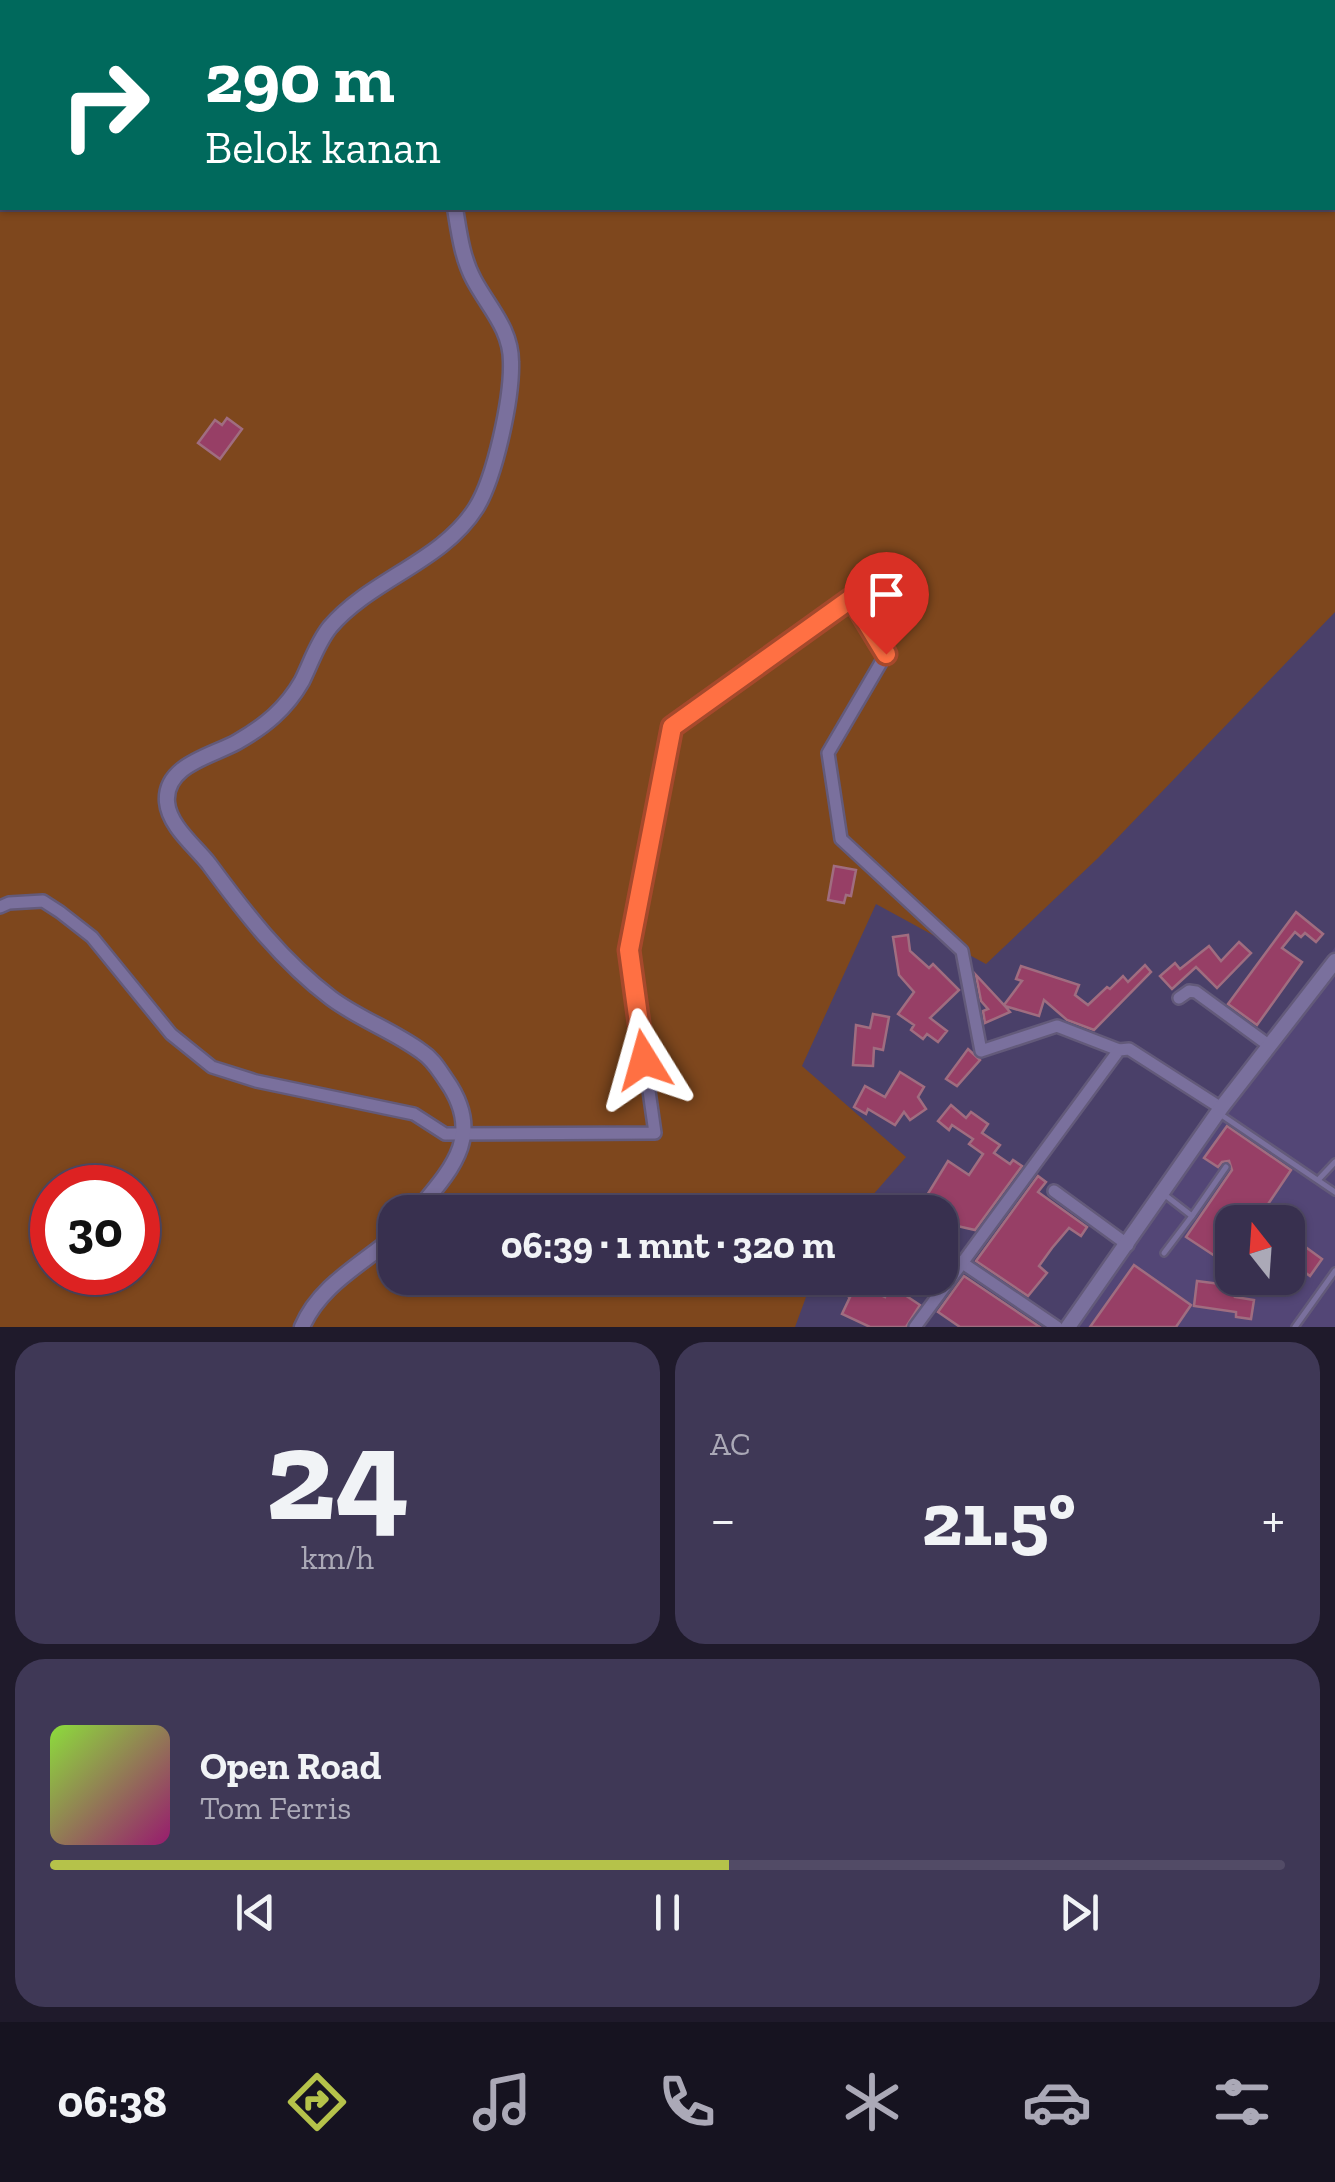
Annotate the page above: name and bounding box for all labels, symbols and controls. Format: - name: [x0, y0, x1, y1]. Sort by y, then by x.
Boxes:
- text: 290 m: [205, 36, 395, 120]
- icon: right: [40, 40, 170, 170]
- text: Belok kanan: [205, 121, 440, 175]
- pin: [844, 552, 929, 655]
- icon: arrive: [859, 567, 914, 622]
- position arrow: [592, 1008, 696, 1112]
- speed limit sign: 30: [30, 1165, 160, 1295]
- north arrow: [1215, 1205, 1305, 1295]
- map controls: [1215, 1205, 1305, 1295]
- text: 06:39 · 1 mnt · 320 m: [501, 1222, 835, 1268]
- text: 24: [266, 1396, 409, 1552]
- text: AC: [710, 1425, 751, 1463]
- text: 21.5°: [922, 1474, 1076, 1564]
- text: −: [710, 1486, 736, 1552]
- text: +: [1262, 1486, 1285, 1552]
- text: km/h: [301, 1539, 374, 1577]
- text: Open Road: [200, 1743, 382, 1789]
- text: Tom Ferris: [200, 1789, 351, 1827]
- icon: previous: [228, 1885, 283, 1940]
- icon: pause: [640, 1885, 695, 1940]
- icon: next: [1052, 1885, 1107, 1940]
- icon: directions: [282, 2067, 352, 2137]
- icon: music: [467, 2067, 537, 2137]
- icon: phone: [652, 2067, 722, 2137]
- icon: climate: [837, 2067, 907, 2137]
- icon: car: [1022, 2067, 1092, 2137]
- icon: filters: [1207, 2067, 1277, 2137]
- text: 06:38: [58, 2075, 167, 2129]

